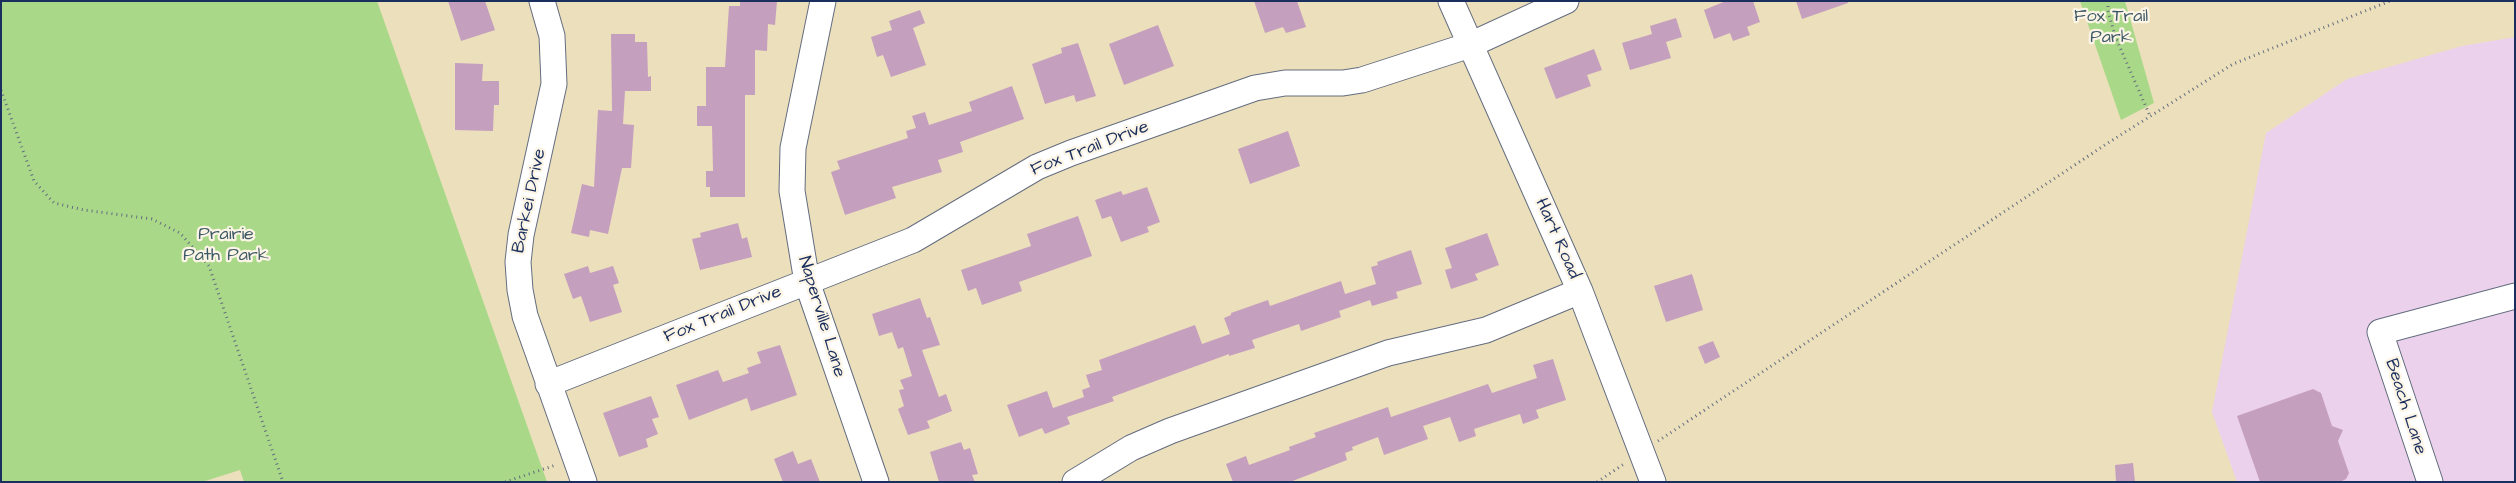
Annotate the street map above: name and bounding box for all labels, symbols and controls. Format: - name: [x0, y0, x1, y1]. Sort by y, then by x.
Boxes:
- park label: Fox Trail Park: [2074, 6, 2148, 48]
- street label: Fox Trail Drive: [1028, 117, 1152, 181]
- street label: Barkei Drive: [508, 147, 552, 255]
- street label: Hart Road: [1530, 195, 1584, 283]
- park label: Prairie Path Park: [183, 224, 269, 266]
- street label: Naperville Lane: [792, 254, 850, 380]
- street label: Fox Trail Drive: [661, 282, 785, 348]
- street label: Beach Lane: [2379, 356, 2431, 458]

